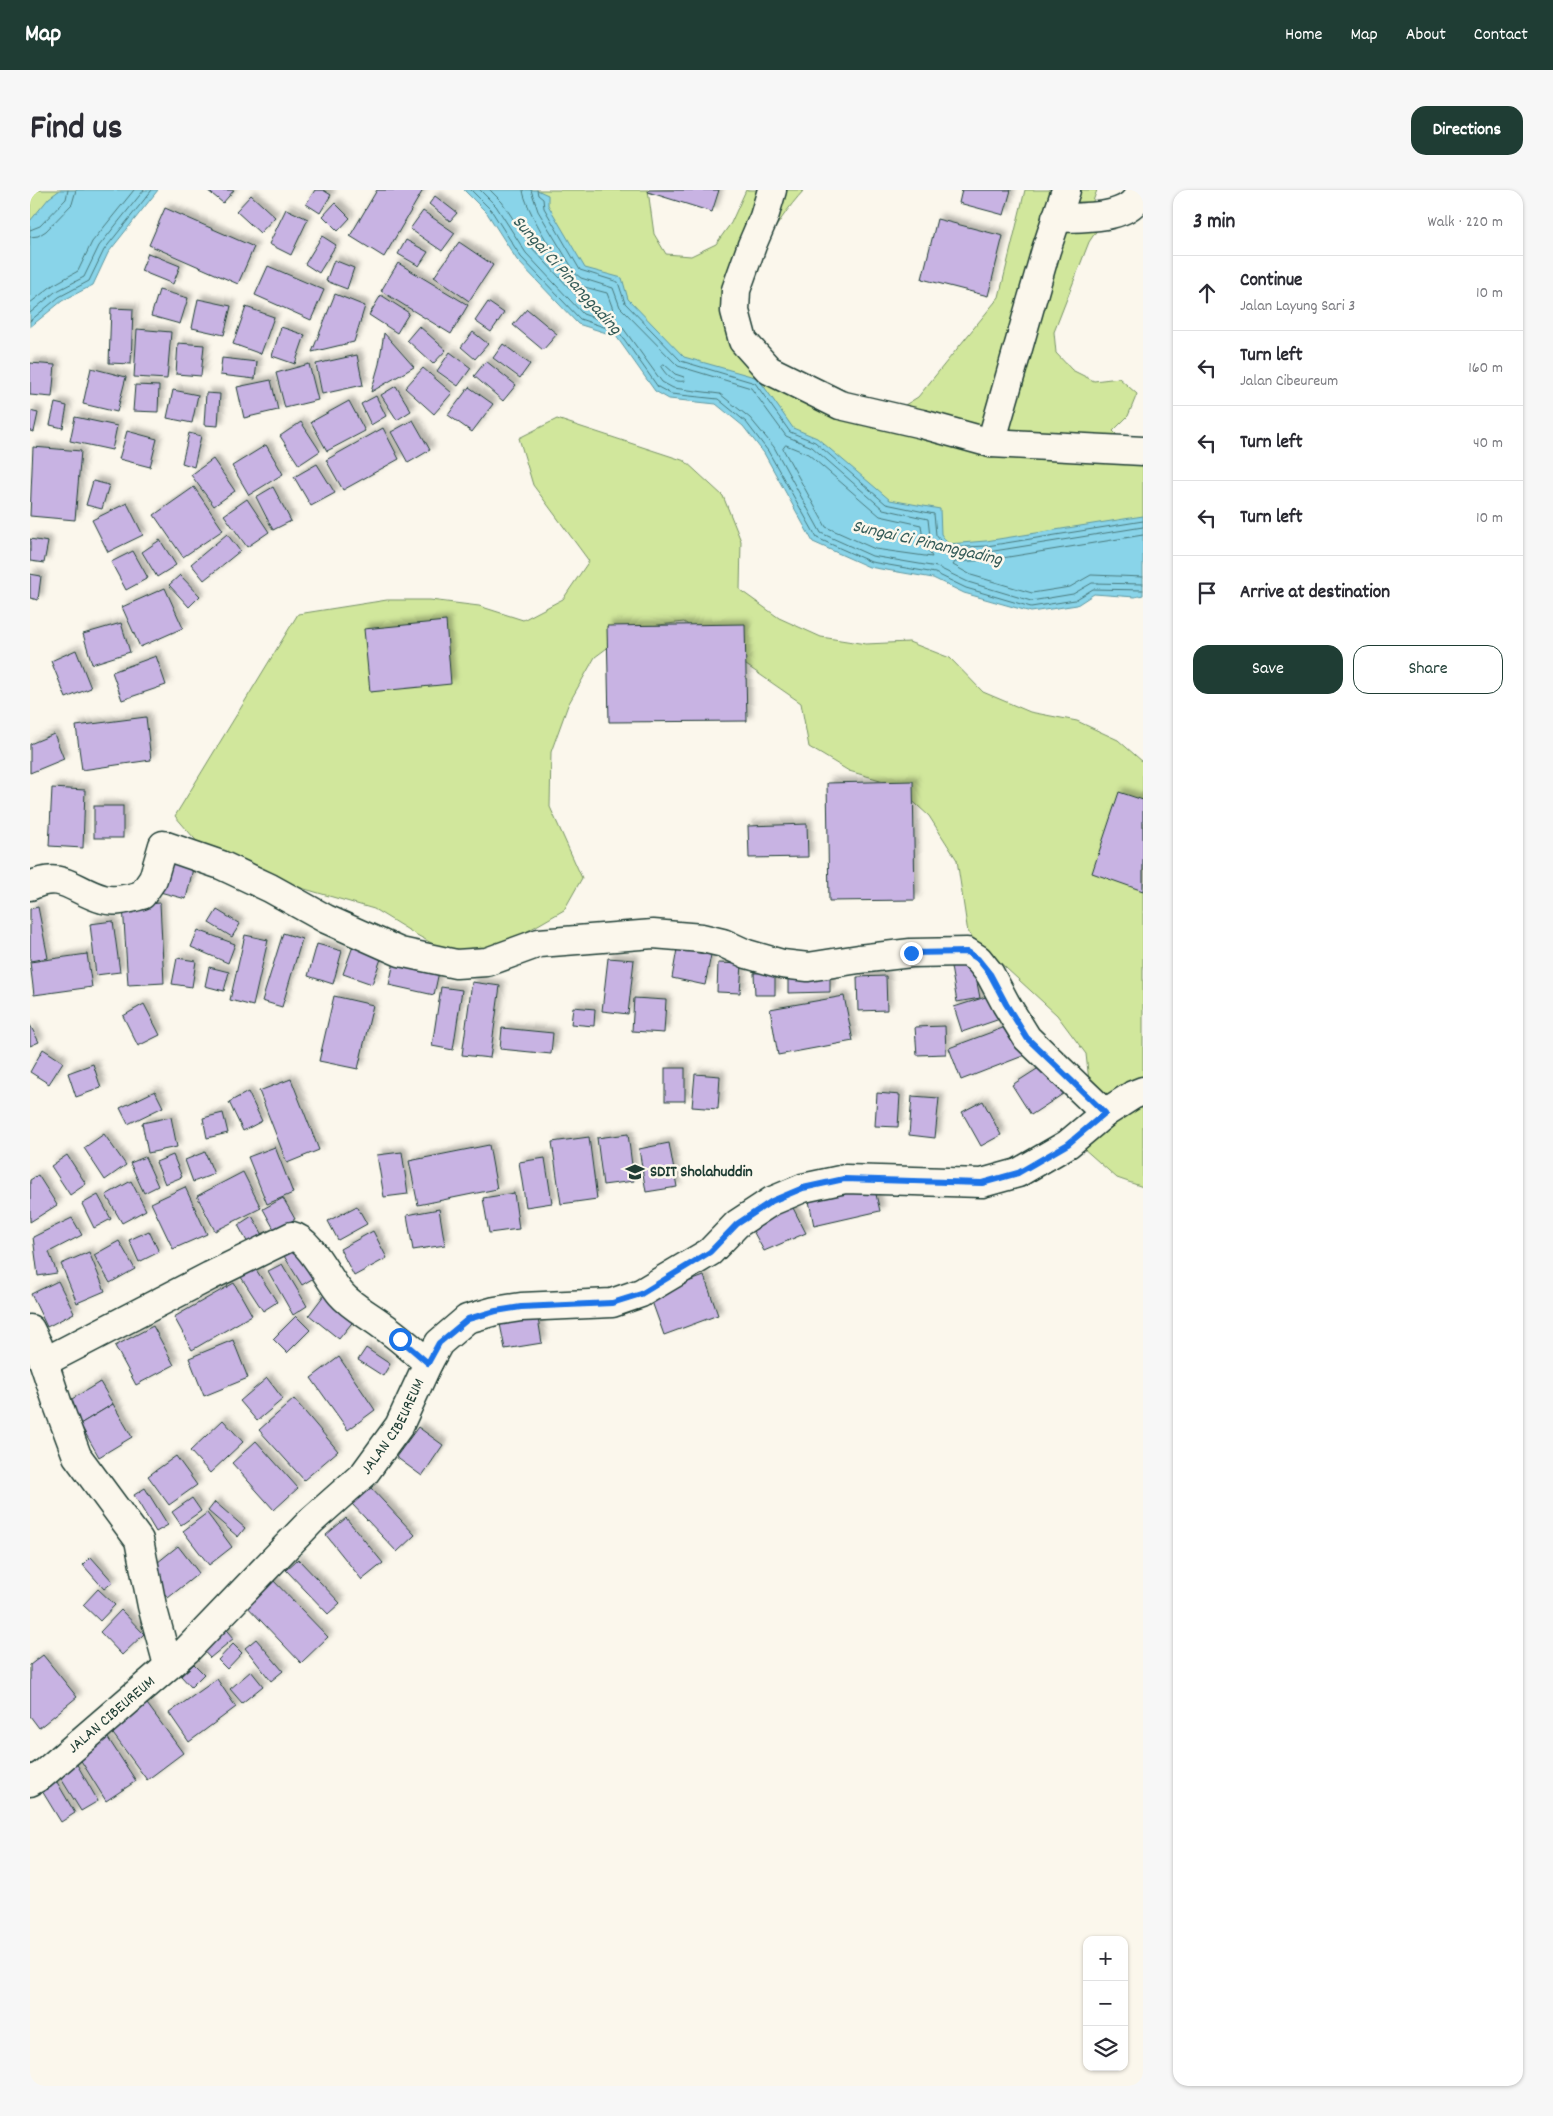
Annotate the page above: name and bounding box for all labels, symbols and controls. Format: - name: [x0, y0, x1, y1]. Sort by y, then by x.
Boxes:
- text: Map: [25, 18, 61, 52]
- text: Home: [1285, 23, 1322, 48]
- text: Map: [1350, 23, 1378, 48]
- text: About: [1406, 23, 1446, 48]
- text: Contact: [1474, 23, 1528, 48]
- text: Find us: [30, 105, 122, 155]
- button: Directions: [1411, 106, 1523, 155]
- text: 3 min: [1193, 208, 1235, 238]
- water label: Sungai Ci Pinanggading: [506, 211, 627, 342]
- text: Walk · 220 m: [1428, 211, 1503, 234]
- text: Continue: [1240, 268, 1302, 295]
- icon: ahead: [1193, 279, 1221, 307]
- text: 10 m: [1476, 282, 1503, 305]
- text: Jalan Layung Sari 3: [1240, 295, 1355, 318]
- text: Turn left: [1240, 343, 1303, 370]
- icon: left: [1193, 354, 1221, 382]
- text: 160 m: [1468, 357, 1503, 380]
- text: Jalan Cibeureum: [1240, 370, 1338, 393]
- icon: left: [1193, 429, 1221, 457]
- text: Turn left: [1240, 430, 1303, 457]
- text: 40 m: [1473, 432, 1503, 455]
- icon: left: [1193, 504, 1221, 532]
- text: Turn left: [1240, 505, 1303, 532]
- text: 10 m: [1476, 507, 1503, 530]
- water label: Sungai Ci Pinanggading: [850, 515, 1005, 574]
- icon: arrive: [1193, 579, 1221, 607]
- text: Arrive at destination: [1240, 580, 1390, 607]
- button: Save: [1193, 645, 1343, 694]
- button: Share: [1353, 645, 1503, 694]
- route end: [900, 942, 923, 965]
- school or university icon: SDIT Sholahuddin: [624, 1161, 646, 1183]
- place label: SDIT Sholahuddin: [650, 1161, 753, 1184]
- route start: [389, 1328, 412, 1351]
- street label: JALAN CIBEUREUM: [356, 1375, 431, 1480]
- street label: JALAN CIBEUREUM: [63, 1671, 161, 1759]
- map controls: [1083, 1936, 1128, 2071]
- button: +: [1083, 1936, 1128, 1981]
- button: −: [1083, 1981, 1128, 2026]
- button: layers: [1083, 2026, 1128, 2071]

